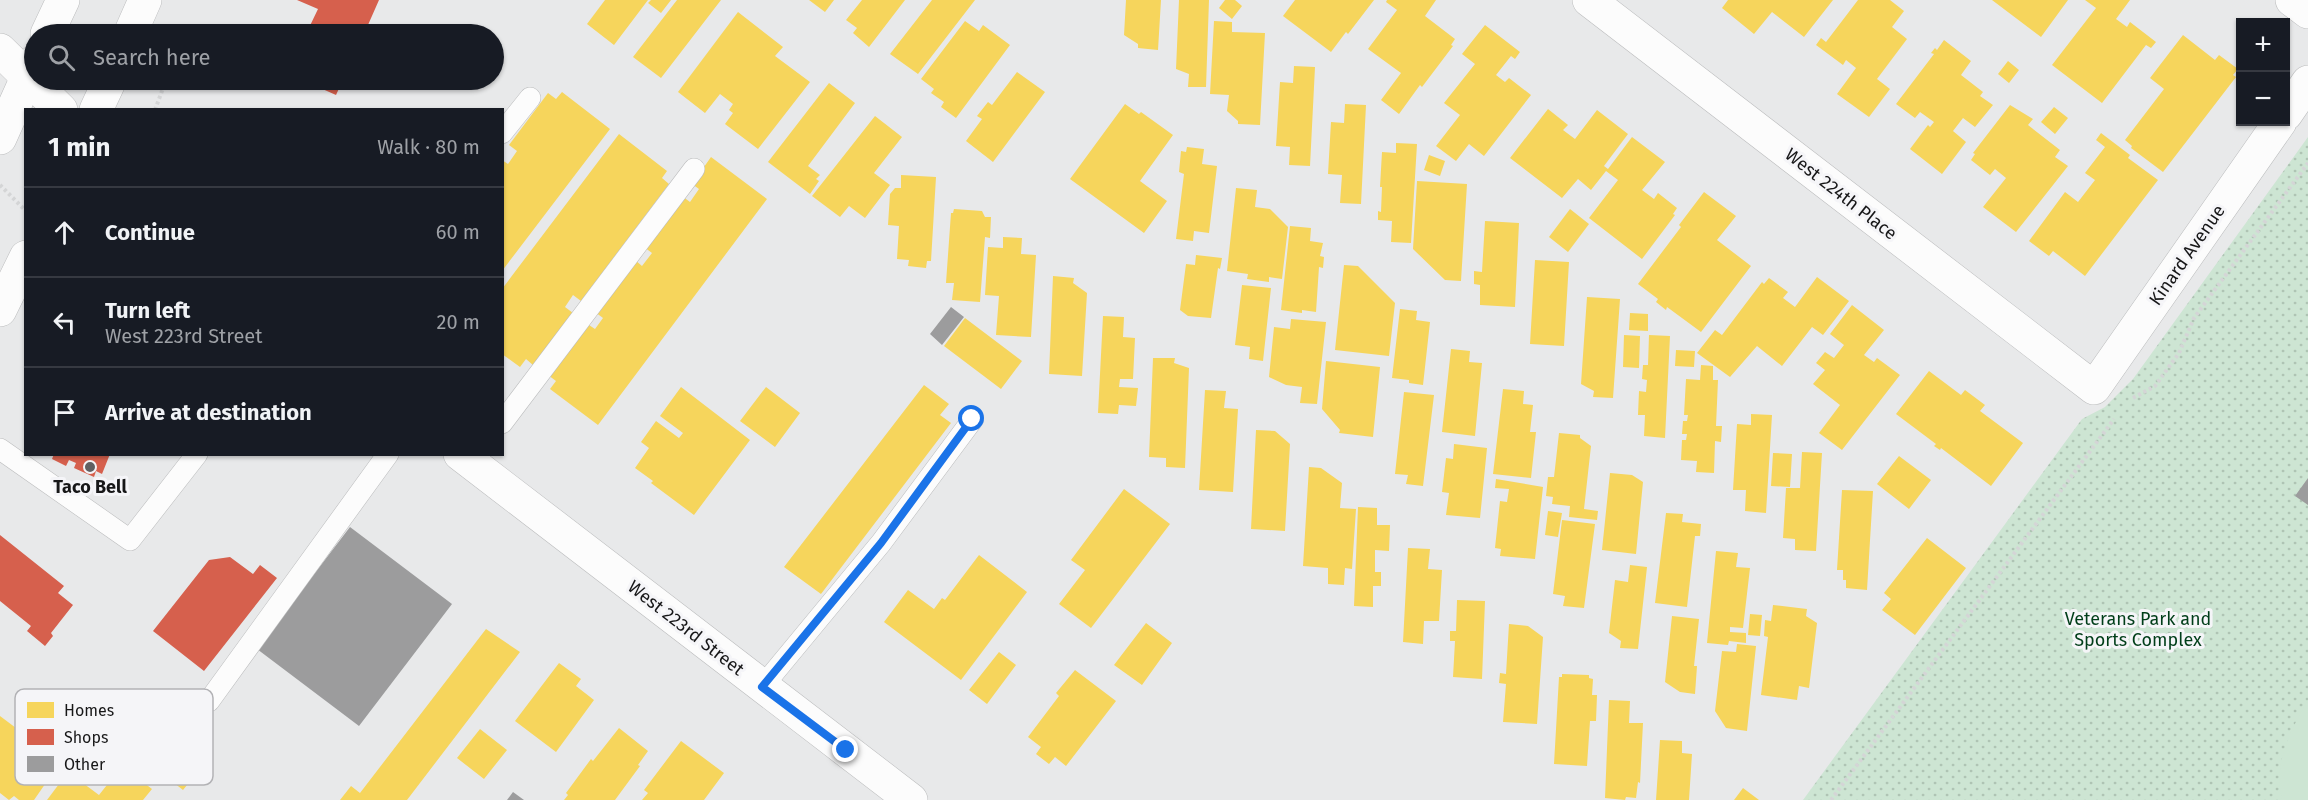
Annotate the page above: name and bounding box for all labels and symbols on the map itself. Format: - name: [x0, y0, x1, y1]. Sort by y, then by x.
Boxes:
- street label: West 224th Place: [1781, 143, 1901, 245]
- street label: Kinard Avenue: [2144, 200, 2230, 310]
- route start: [958, 405, 984, 431]
- marker: Taco Bell: [83, 460, 97, 474]
- place label: Taco Bell: [53, 476, 127, 498]
- street label: West 223rd Street: [623, 576, 749, 681]
- park label: Veterans Park and Sports Complex: [2065, 608, 2211, 651]
- legend: [15, 689, 213, 785]
- text: Homes: [64, 701, 114, 720]
- text: Shops: [64, 728, 108, 747]
- route end: [832, 736, 858, 762]
- text: Other: [64, 755, 106, 774]

